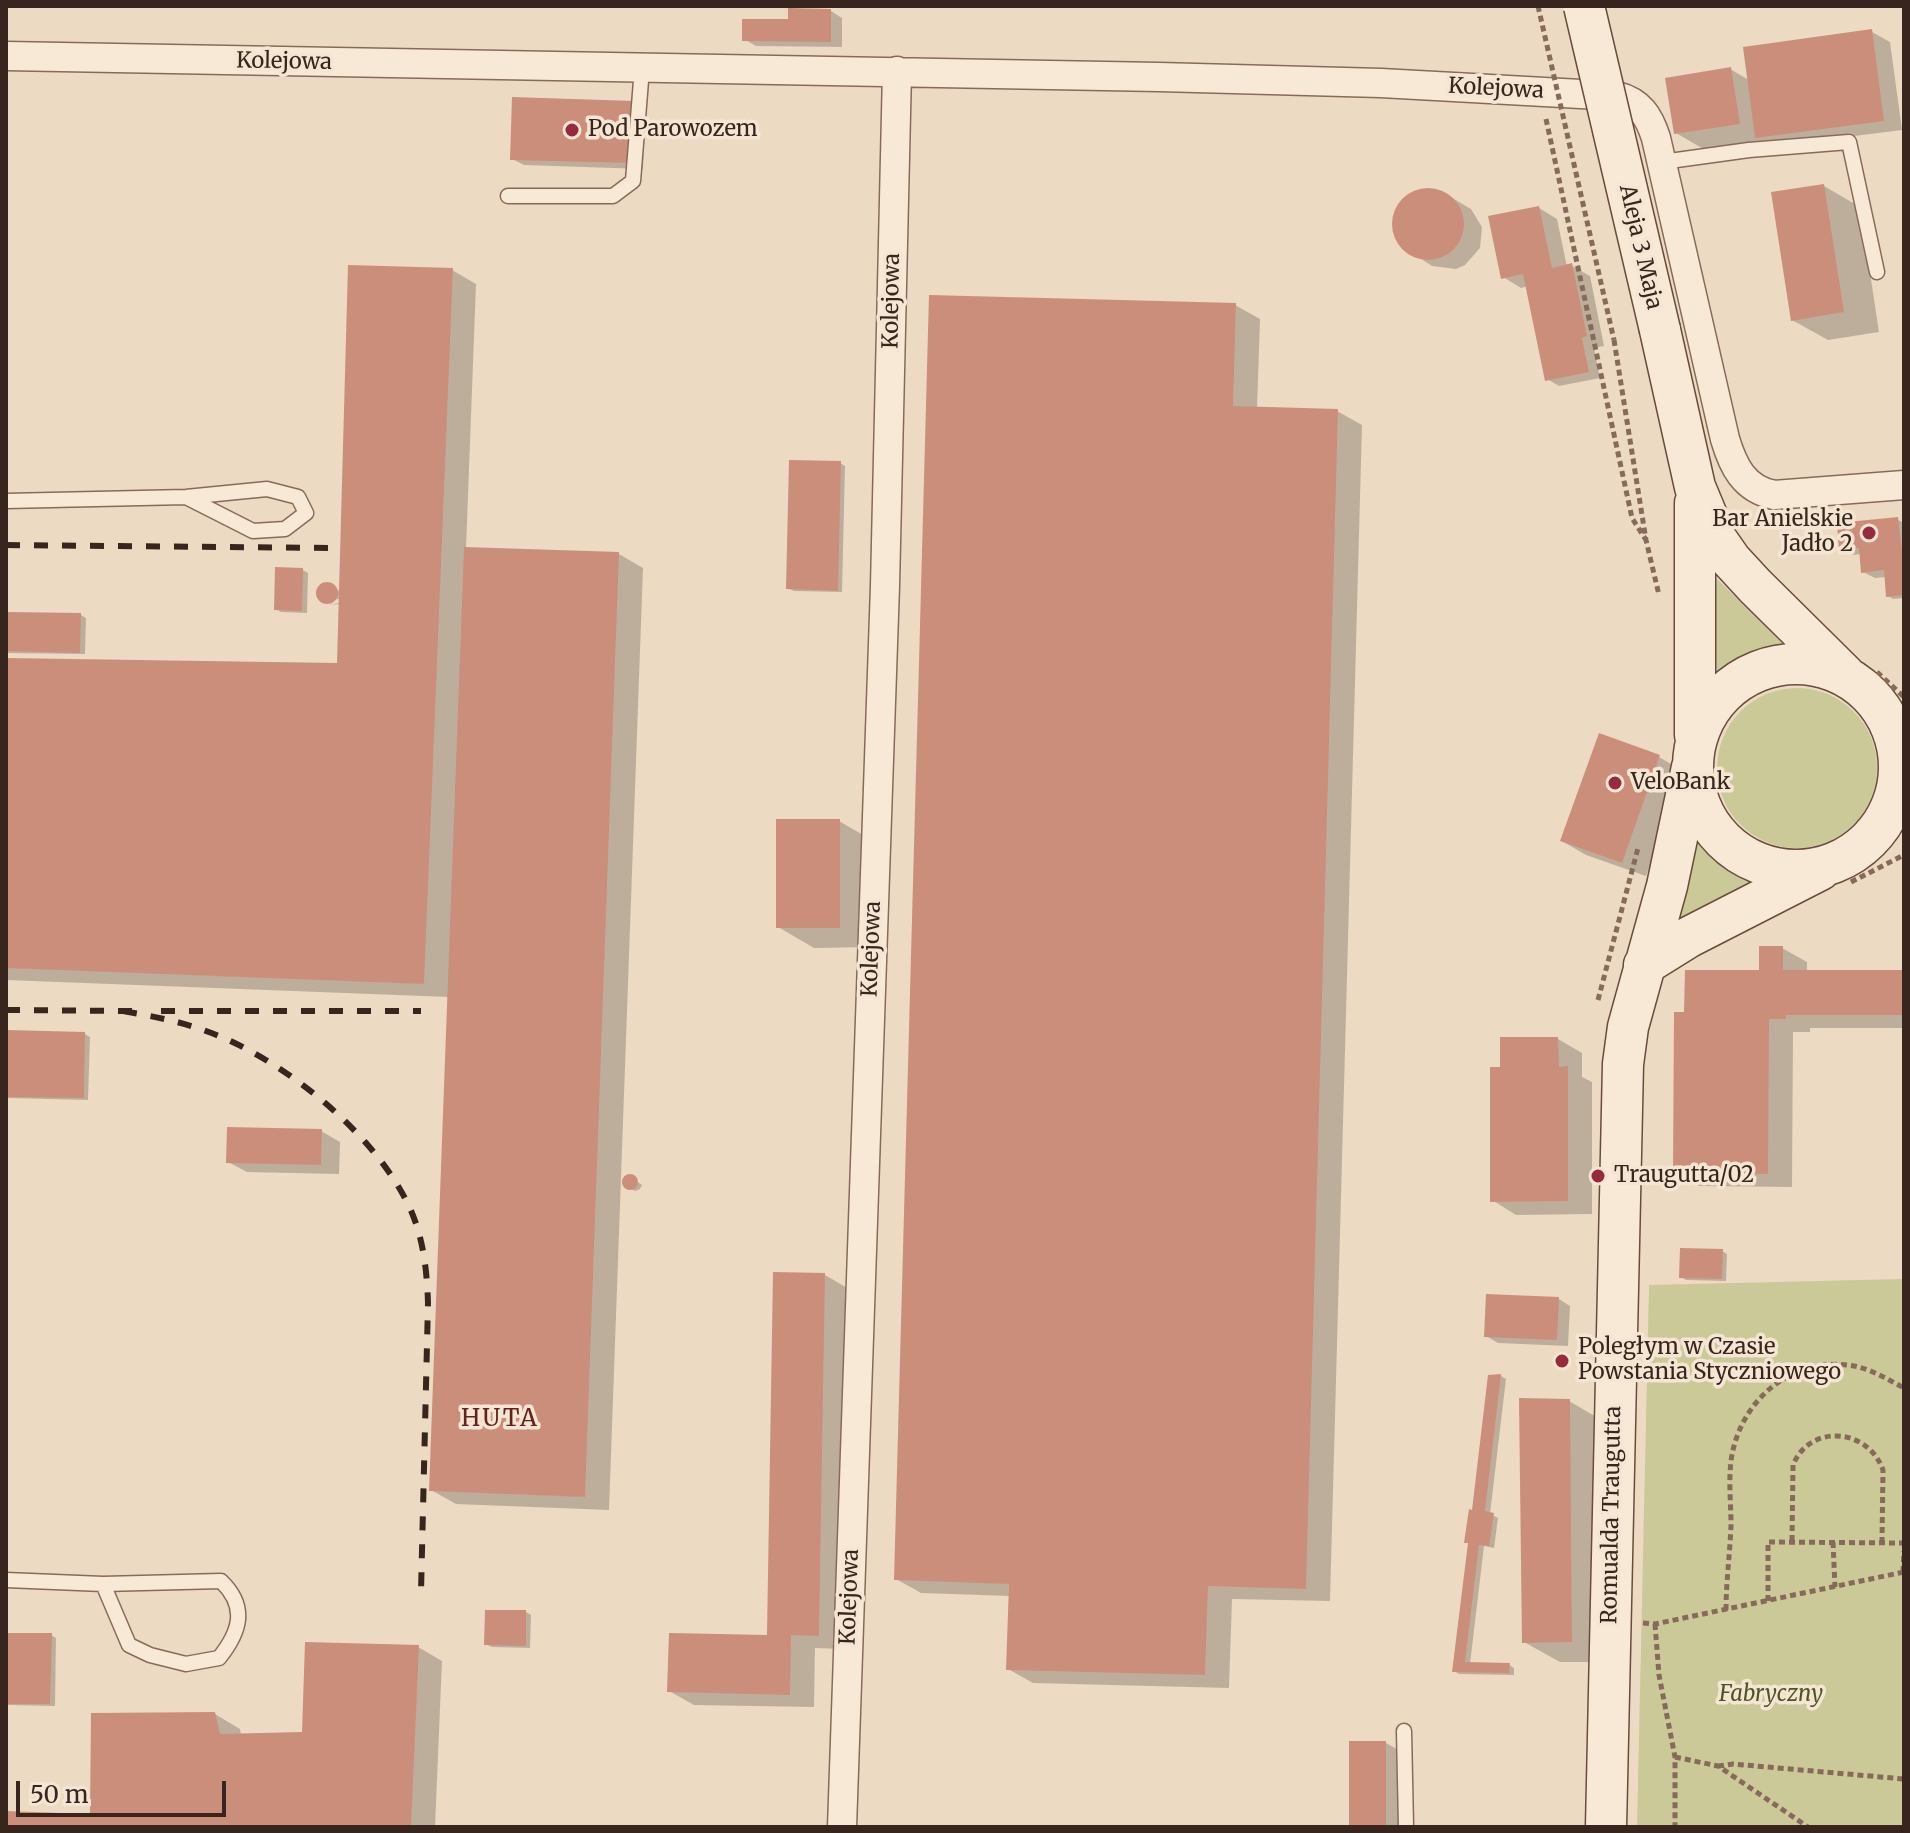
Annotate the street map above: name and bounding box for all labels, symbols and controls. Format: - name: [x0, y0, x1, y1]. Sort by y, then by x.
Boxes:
- street label: Kolejowa: [236, 48, 332, 76]
- street label: Kolejowa: [1447, 73, 1545, 105]
- place label: Pod Parowozem: [588, 117, 758, 143]
- marker: Pod Parowozem: [563, 121, 581, 139]
- street label: Aleja 3 Maja: [1613, 182, 1667, 312]
- street label: Kolejowa: [878, 253, 906, 349]
- place label: Bar Anielskie Jadło 2: [1712, 507, 1853, 558]
- marker: Bar Anielskie Jadło 2: [1860, 524, 1878, 542]
- place label: VeloBank: [1631, 770, 1731, 796]
- marker: VeloBank: [1606, 774, 1624, 792]
- street label: Kolejowa: [857, 901, 887, 997]
- place label: Traugutta/02: [1614, 1163, 1754, 1189]
- marker: Traugutta/02: [1589, 1167, 1607, 1185]
- place label: Poległym w Czasie Powstania Styczniowego: [1578, 1335, 1841, 1386]
- marker: Poległym w Czasie Powstania Styczniowego: [1553, 1352, 1571, 1370]
- district label: HUTA: [461, 1405, 539, 1433]
- street label: Romualda Traugutta: [1597, 1406, 1627, 1624]
- street label: Kolejowa: [835, 1549, 865, 1645]
- park label: Fabryczny: [1719, 1682, 1823, 1708]
- scale bar: [20, 1765, 230, 1815]
- text: 50 m: [30, 1779, 89, 1810]

